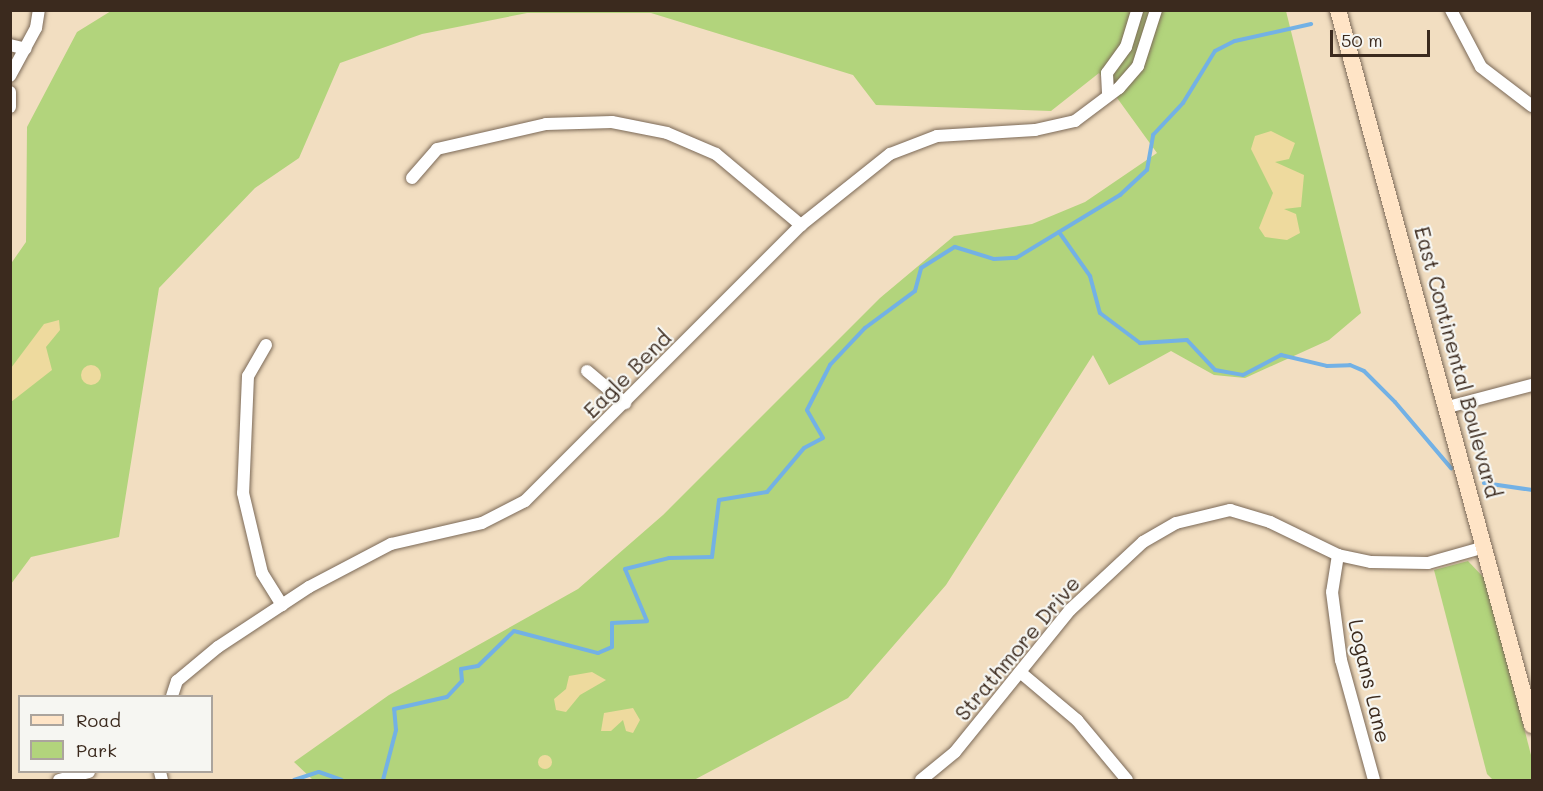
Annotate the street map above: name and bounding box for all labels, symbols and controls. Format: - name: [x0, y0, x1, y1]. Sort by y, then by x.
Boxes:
- scale bar: [1333, 18, 1434, 56]
- text: 50 m: [1341, 28, 1383, 52]
- street label: East Continental Boulevard: [1410, 224, 1506, 500]
- street label: Eagle Bend: [578, 325, 676, 423]
- street label: Strathmore Drive: [949, 571, 1085, 725]
- street label: Logans Lane: [1344, 617, 1396, 745]
- legend: [18, 695, 213, 773]
- text: Road: [76, 708, 121, 732]
- text: Park: [76, 738, 117, 762]

